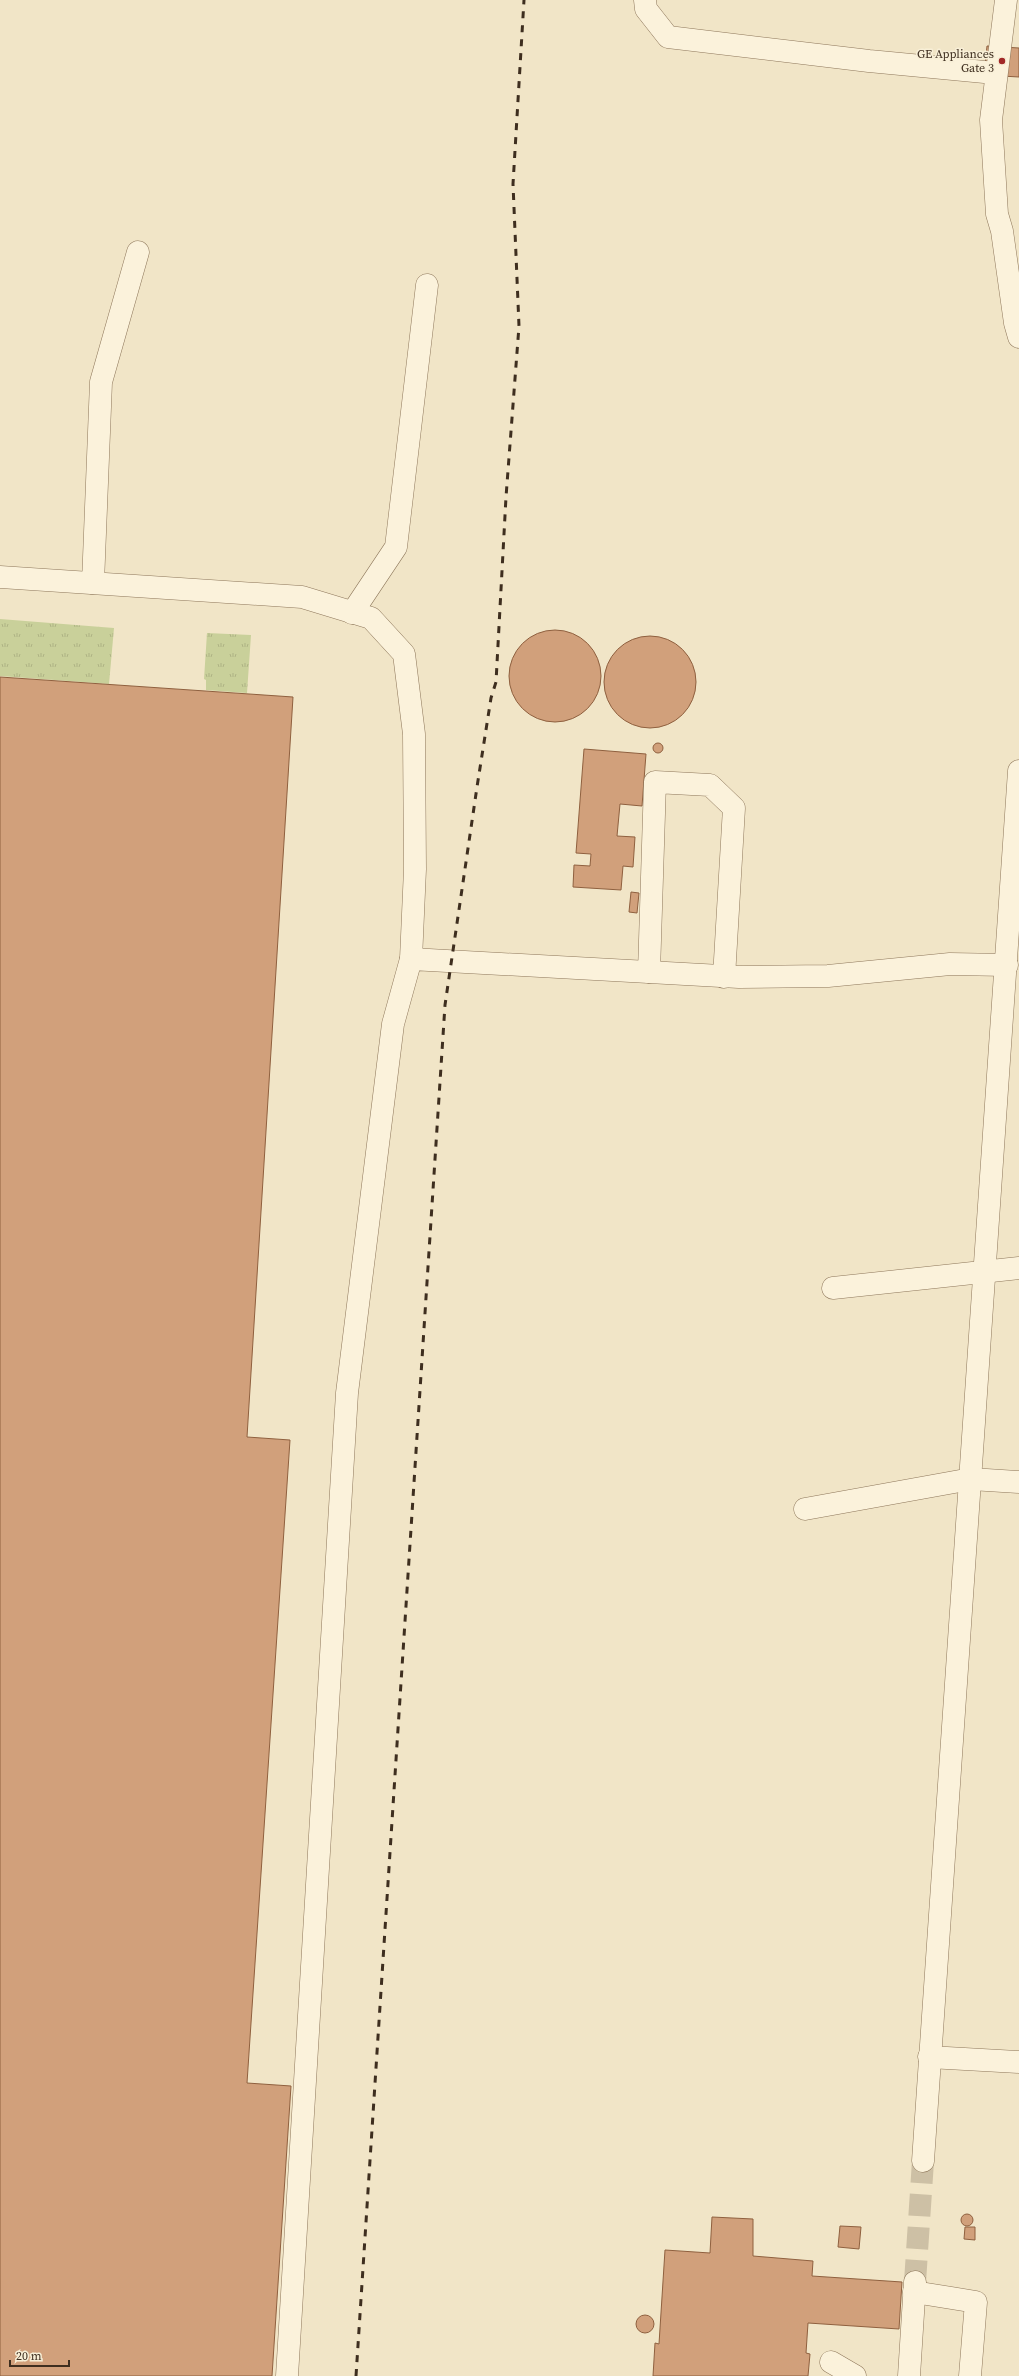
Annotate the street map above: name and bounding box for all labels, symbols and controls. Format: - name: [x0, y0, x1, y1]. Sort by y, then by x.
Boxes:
- place label: GE Appliances Gate 3: [917, 46, 994, 76]
- marker: GE Appliances Gate 3: [997, 56, 1007, 66]
- scale bar: [10, 2342, 69, 2368]
- text: 20 m: [16, 2348, 42, 2364]

